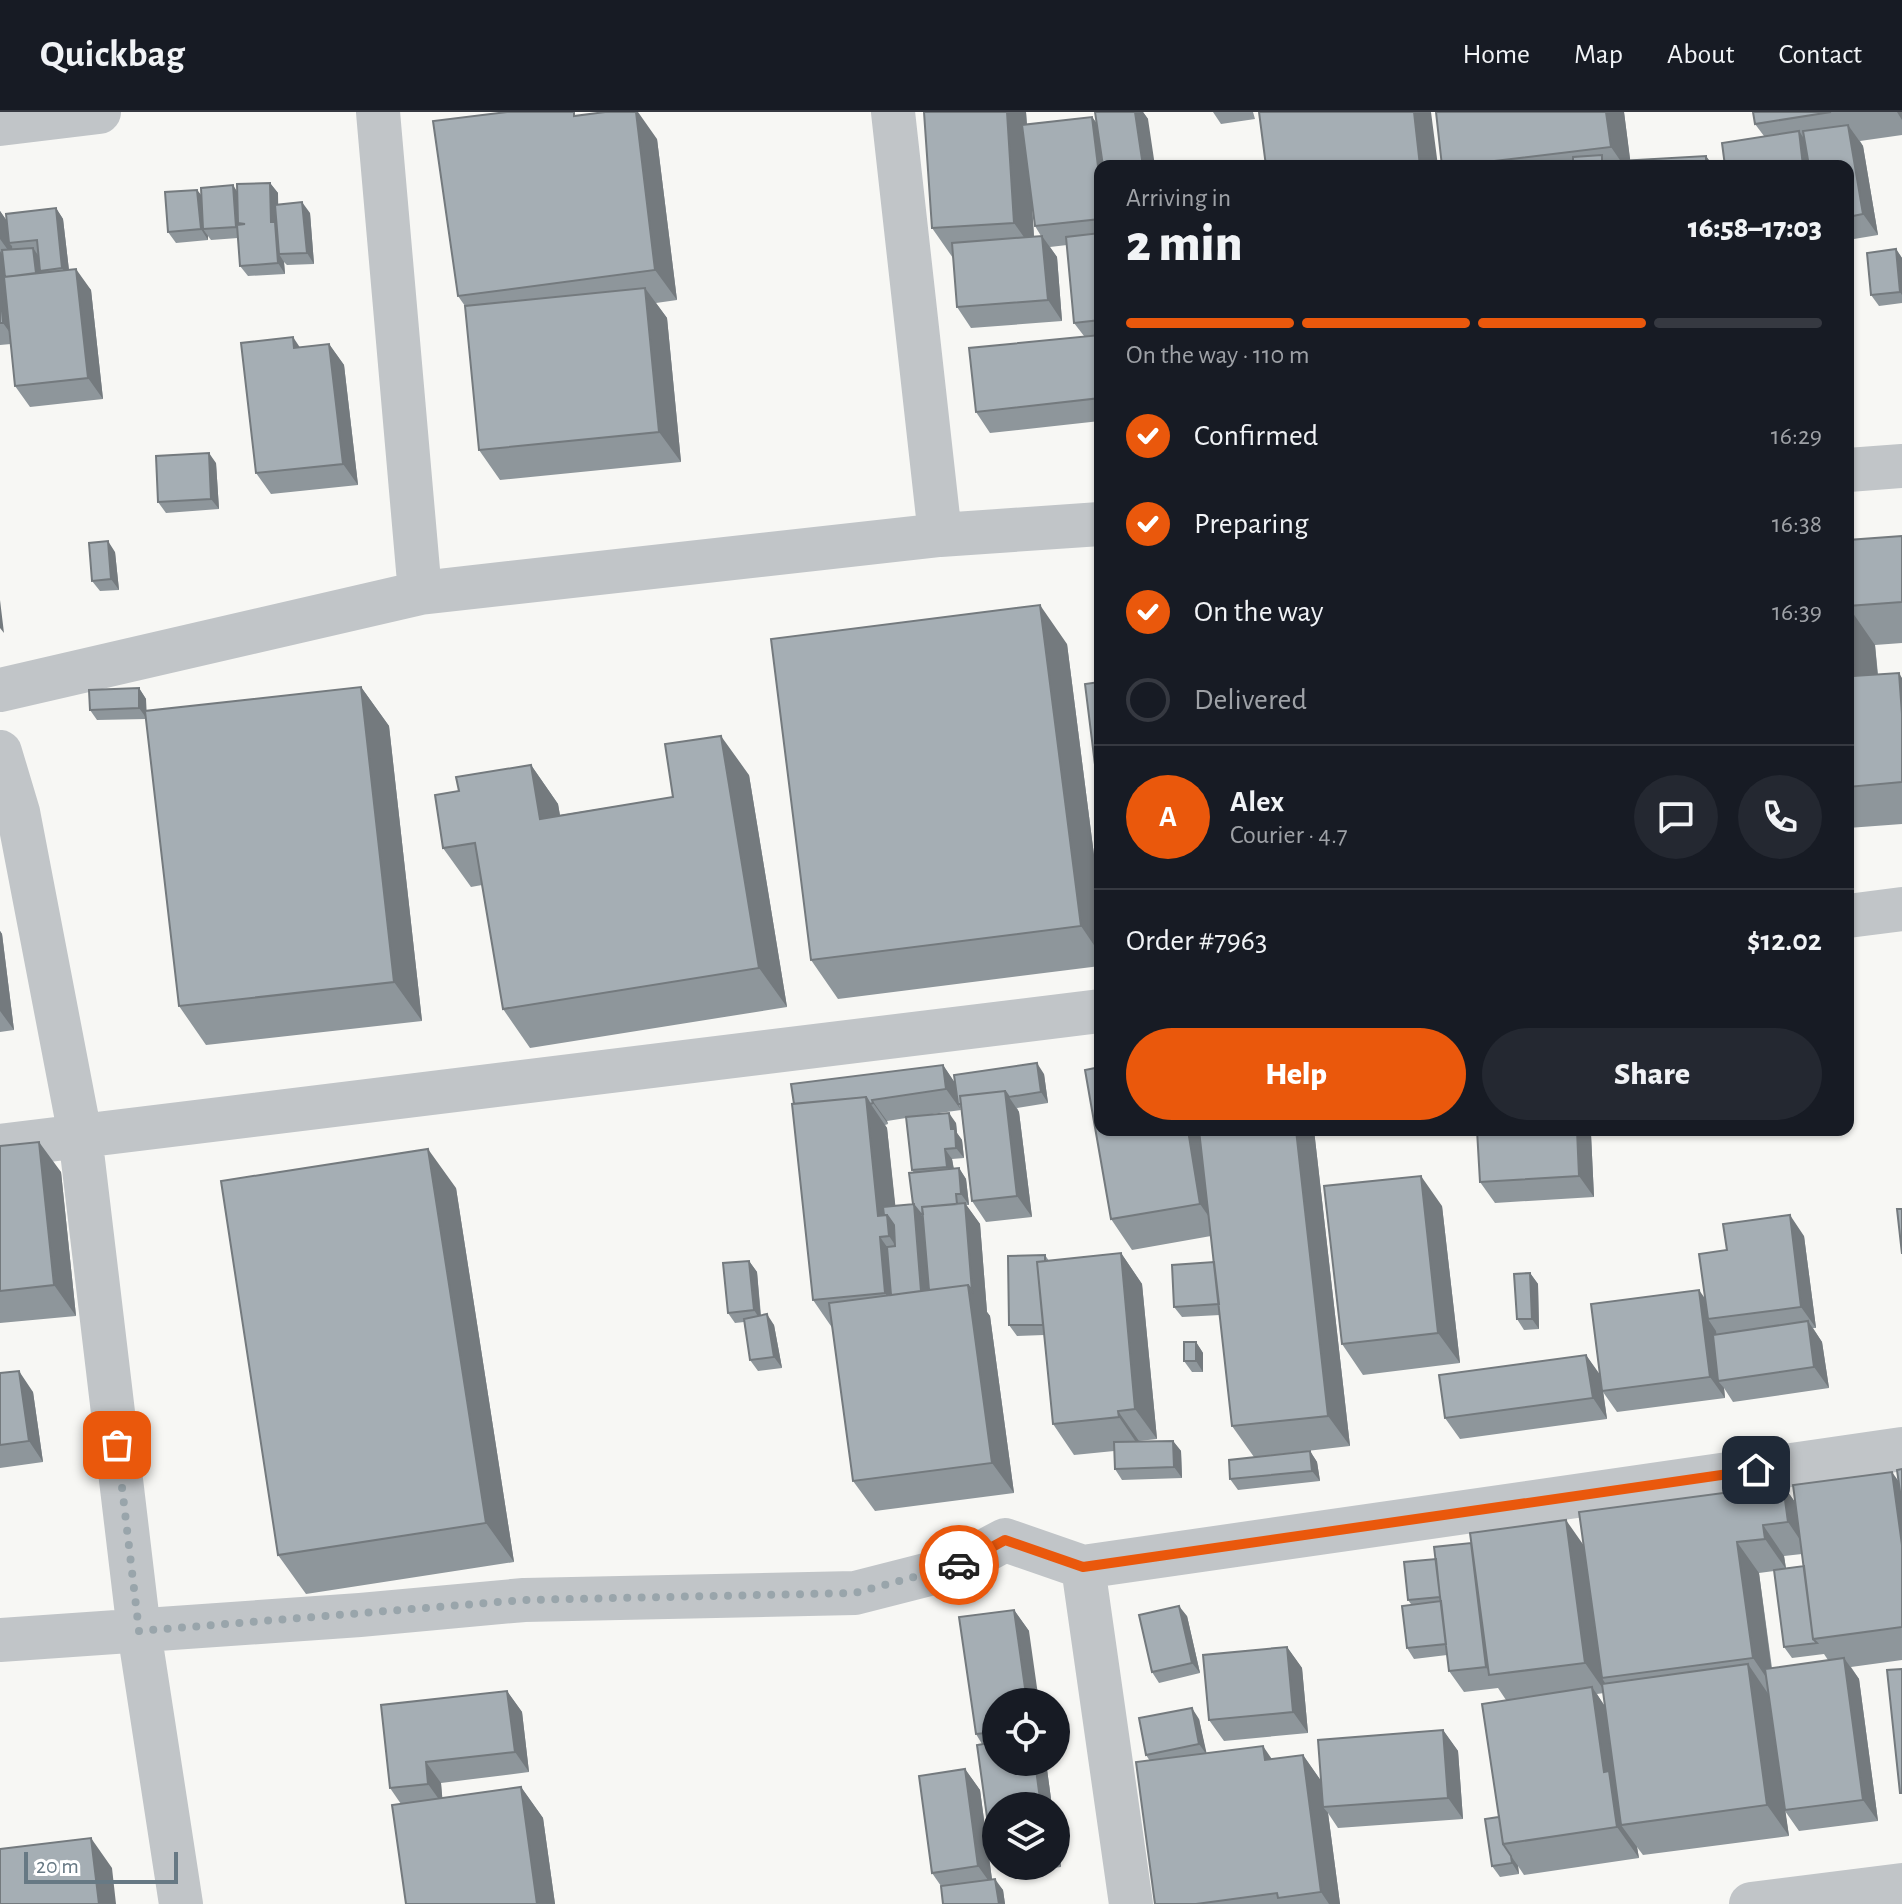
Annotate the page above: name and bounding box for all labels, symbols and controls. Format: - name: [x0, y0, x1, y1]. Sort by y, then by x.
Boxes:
- text: Quickbag: [40, 36, 185, 74]
- text: Home: [1463, 41, 1530, 69]
- text: Map: [1574, 41, 1623, 69]
- text: About: [1667, 41, 1735, 69]
- text: Contact: [1779, 41, 1862, 69]
- text: Arriving in: [1126, 185, 1231, 211]
- text: 16:58–17:03: [1688, 213, 1822, 243]
- text: 2 min: [1126, 218, 1242, 270]
- text: On the way · 110 m: [1126, 342, 1309, 368]
- icon: check: [1126, 414, 1170, 458]
- text: Confirmed: [1194, 421, 1318, 451]
- text: 16:29: [1771, 423, 1822, 449]
- icon: check: [1126, 502, 1170, 546]
- text: Preparing: [1194, 509, 1309, 539]
- text: 16:38: [1772, 511, 1822, 537]
- icon: check: [1126, 590, 1170, 634]
- text: On the way: [1194, 597, 1323, 627]
- text: 16:39: [1772, 599, 1822, 625]
- text: Delivered: [1194, 685, 1307, 715]
- button: chat: [1634, 775, 1718, 859]
- button: phone: [1738, 775, 1822, 859]
- text: Alex: [1230, 787, 1284, 817]
- text: A: [1159, 802, 1177, 832]
- text: Courier · 4.7: [1230, 822, 1348, 848]
- text: Order #7963: [1126, 926, 1267, 956]
- text: $12.02: [1747, 926, 1822, 956]
- button: Help: [1126, 1028, 1466, 1120]
- button: Share: [1482, 1028, 1822, 1120]
- pin: [83, 1411, 151, 1479]
- icon: bag: [95, 1423, 139, 1467]
- pin: [1722, 1436, 1790, 1504]
- icon: home: [1734, 1448, 1778, 1492]
- courier: [919, 1525, 999, 1605]
- icon: car: [937, 1543, 981, 1587]
- map controls: [982, 1688, 1070, 1880]
- button: locate: [982, 1688, 1070, 1776]
- button: layers: [982, 1792, 1070, 1880]
- scale bar: [24, 1848, 178, 1884]
- text: 20 m: [36, 1855, 79, 1877]

